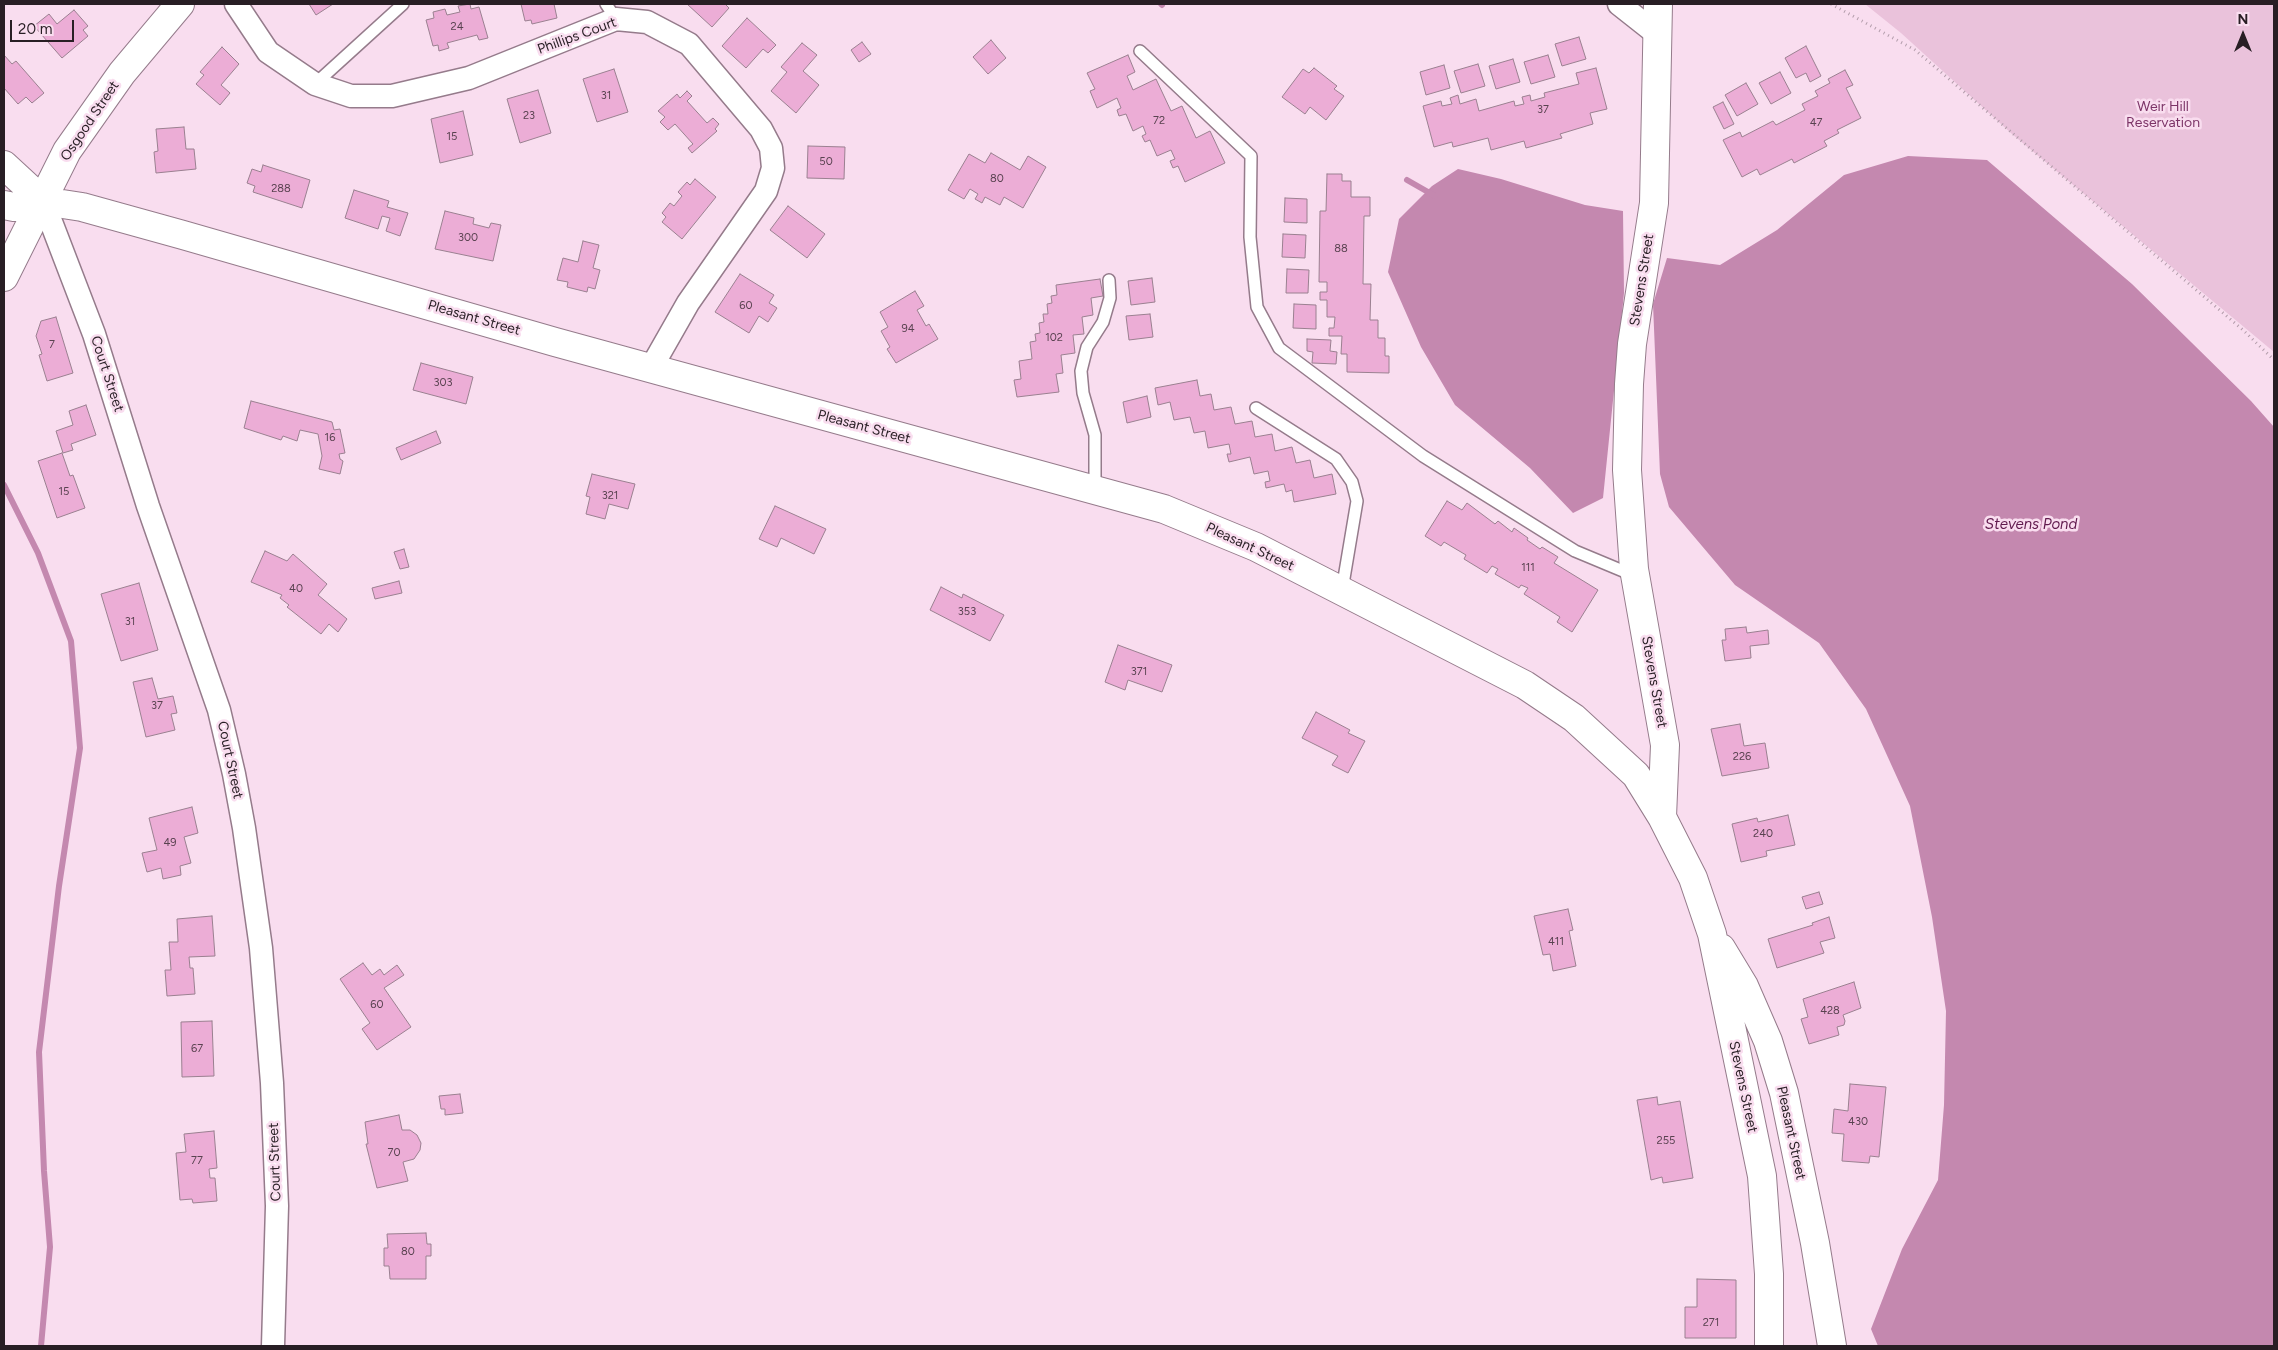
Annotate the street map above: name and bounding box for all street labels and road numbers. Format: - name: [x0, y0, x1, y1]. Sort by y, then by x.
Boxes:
- street label: Phillips Court: [535, 14, 619, 58]
- street label: Osgood Street: [57, 78, 123, 164]
- street label: Stevens Street: [1626, 233, 1658, 327]
- street label: Pleasant Street: [426, 297, 522, 339]
- street label: Court Street: [87, 334, 127, 414]
- street label: Pleasant Street: [816, 407, 912, 447]
- street label: Pleasant Street: [1203, 519, 1297, 575]
- street label: Stevens Street: [1638, 635, 1670, 729]
- street label: Court Street: [214, 720, 246, 800]
- street label: Stevens Street: [1725, 1040, 1761, 1134]
- street label: Pleasant Street: [1773, 1085, 1809, 1181]
- street label: Court Street: [265, 1122, 285, 1202]

